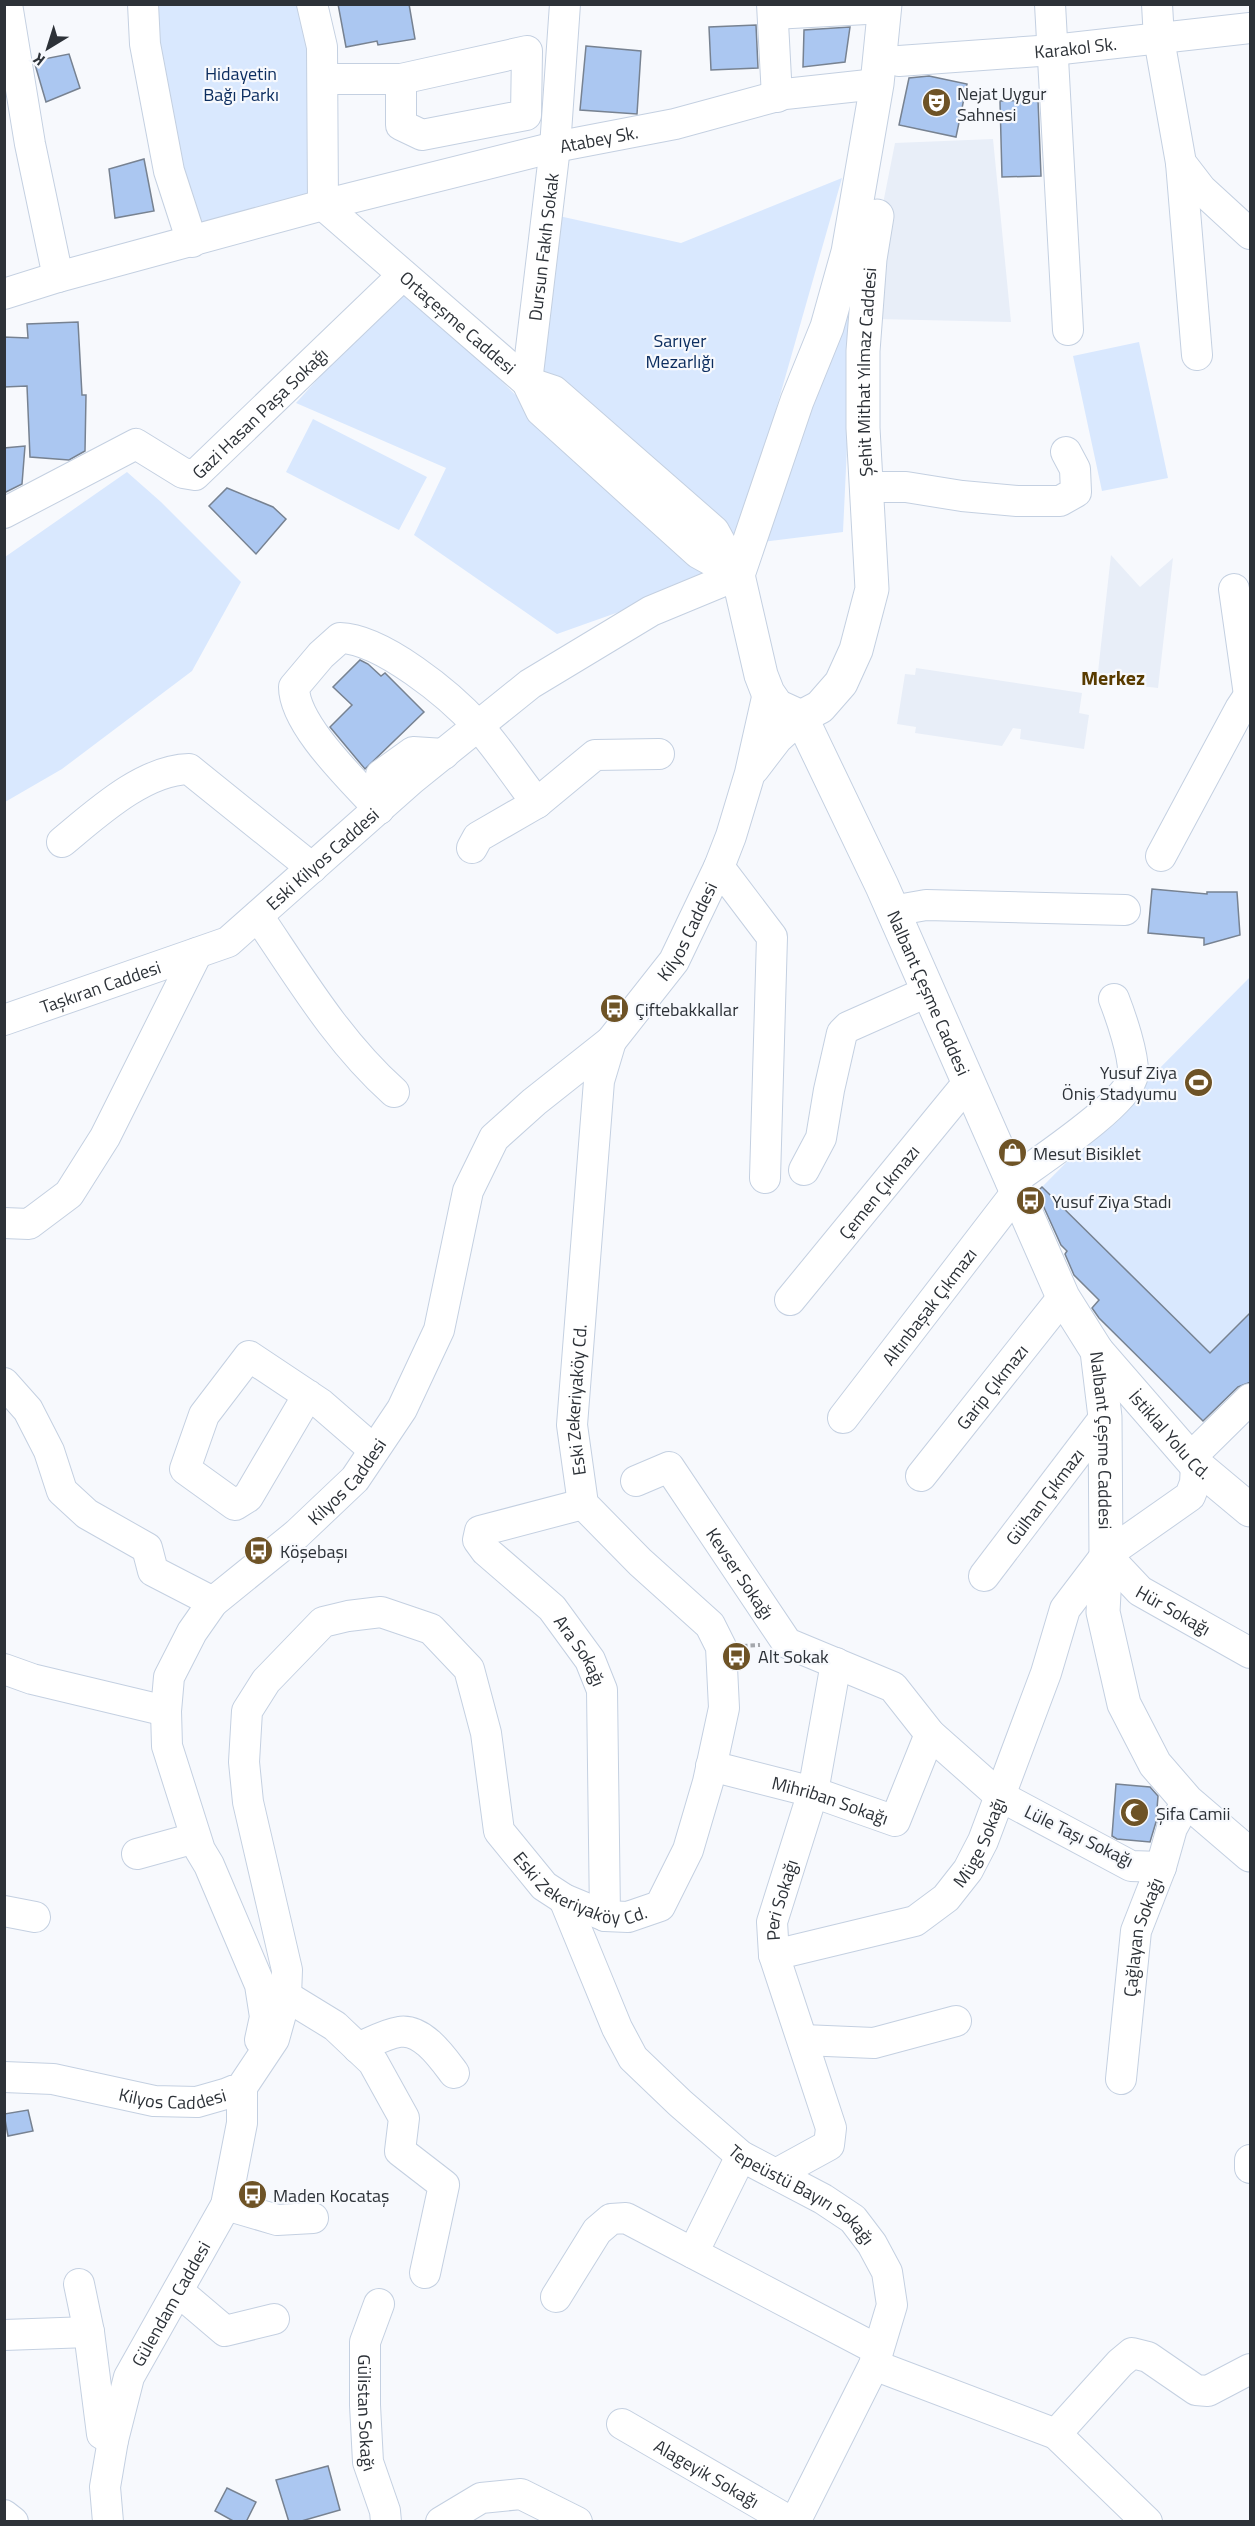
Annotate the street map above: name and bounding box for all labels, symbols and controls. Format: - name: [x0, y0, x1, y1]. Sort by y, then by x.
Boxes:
- north arrow: [18, 18, 78, 78]
- street label: Karakol Sk.: [1033, 29, 1118, 65]
- text: K: [27, 47, 50, 72]
- park label: Hidayetin Bağı Parkı: [203, 60, 279, 108]
- place label: Nejat Uygur Sahnesi: [957, 80, 1047, 128]
- theatre icon: Nejat Uygur Sahnesi: [920, 87, 952, 119]
- street label: Atabey Sk.: [557, 118, 640, 159]
- street label: Dursun Fakıh Sokak: [521, 171, 565, 322]
- street label: Ortaçeşme Caddesi: [394, 264, 522, 380]
- street label: Şehit Mithat Yılmaz Caddesi: [850, 266, 883, 477]
- park label: Sarıyer Mezarlığı: [646, 327, 714, 375]
- street label: Gazi Hasan Paşa Sokağı: [186, 341, 334, 485]
- district label: Merkez: [1081, 662, 1145, 693]
- street label: Eski Kilyos Caddesi: [260, 801, 385, 916]
- street label: Kilyos Caddesi: [650, 877, 723, 986]
- street label: Nalbant Çeşme Caddesi: [881, 906, 977, 1080]
- street label: Taşkıran Caddesi: [36, 953, 164, 1020]
- bus stop icon: Çiftebakkallar: [598, 993, 630, 1025]
- place label: Çiftebakkallar: [635, 996, 738, 1023]
- place label: Yusuf Ziya Öniş Stadyumu: [1062, 1059, 1177, 1107]
- sports icon: Yusuf Ziya Öniş Stadyumu: [1182, 1066, 1214, 1098]
- shop icon: Mesut Bisiklet: [996, 1137, 1028, 1169]
- street label: Çemen Çıkmazı: [832, 1139, 926, 1245]
- place label: Mesut Bisiklet: [1033, 1140, 1141, 1167]
- bus stop icon: Yusuf Ziya Stadı: [1015, 1185, 1047, 1217]
- place label: Yusuf Ziya Stadı: [1052, 1188, 1172, 1215]
- street label: Altınbaşak Çıkmazı: [875, 1242, 983, 1371]
- street label: Eski Zekeriyaköy Cd.: [558, 1323, 593, 1477]
- street label: Garip Çıkmazı: [949, 1338, 1034, 1435]
- street label: Nalbant Çeşme Caddesi: [1084, 1350, 1119, 1529]
- street label: İstiklal Yolu Cd.: [1123, 1384, 1217, 1486]
- street label: Kilyos Caddesi: [301, 1433, 392, 1531]
- street label: Gülhan Çıkmazı: [999, 1442, 1090, 1551]
- street label: Kevser Sokağı: [700, 1522, 781, 1625]
- bus stop icon: Köşebaşı: [243, 1535, 275, 1567]
- place label: Köşebaşı: [280, 1538, 348, 1565]
- street label: Hür Sokağı: [1131, 1578, 1216, 1642]
- street label: Ara Sokağı: [548, 1609, 613, 1690]
- bus stop icon: Alt Sokak: [721, 1640, 753, 1672]
- place label: Alt Sokak: [758, 1643, 829, 1670]
- street label: Mihriban Sokağı: [769, 1769, 892, 1831]
- street label: Müge Sokağı: [946, 1794, 1012, 1893]
- mosque icon: Şifa Camii: [1119, 1797, 1151, 1829]
- street label: Lüle Taşı Sokağı: [1020, 1798, 1138, 1874]
- place label: Şifa Camii: [1156, 1800, 1230, 1827]
- street label: Eski Zekeriyaköy Cd.: [507, 1845, 651, 1931]
- street label: Peri Sokağı: [758, 1856, 804, 1942]
- street label: Çağlayan Sokağı: [1116, 1873, 1169, 1998]
- street label: Kilyos Caddesi: [116, 2080, 229, 2115]
- street label: Tepeüstü Bayırı Sokağı: [723, 2138, 881, 2250]
- bus stop icon: Maden Kocataş: [236, 2179, 268, 2211]
- place label: Maden Kocataş: [273, 2182, 389, 2209]
- street label: Gülendam Caddesi: [124, 2236, 217, 2371]
- street label: Gülistan Sokağı: [352, 2354, 384, 2475]
- street label: Alageyik Sokağı: [649, 2432, 764, 2514]

